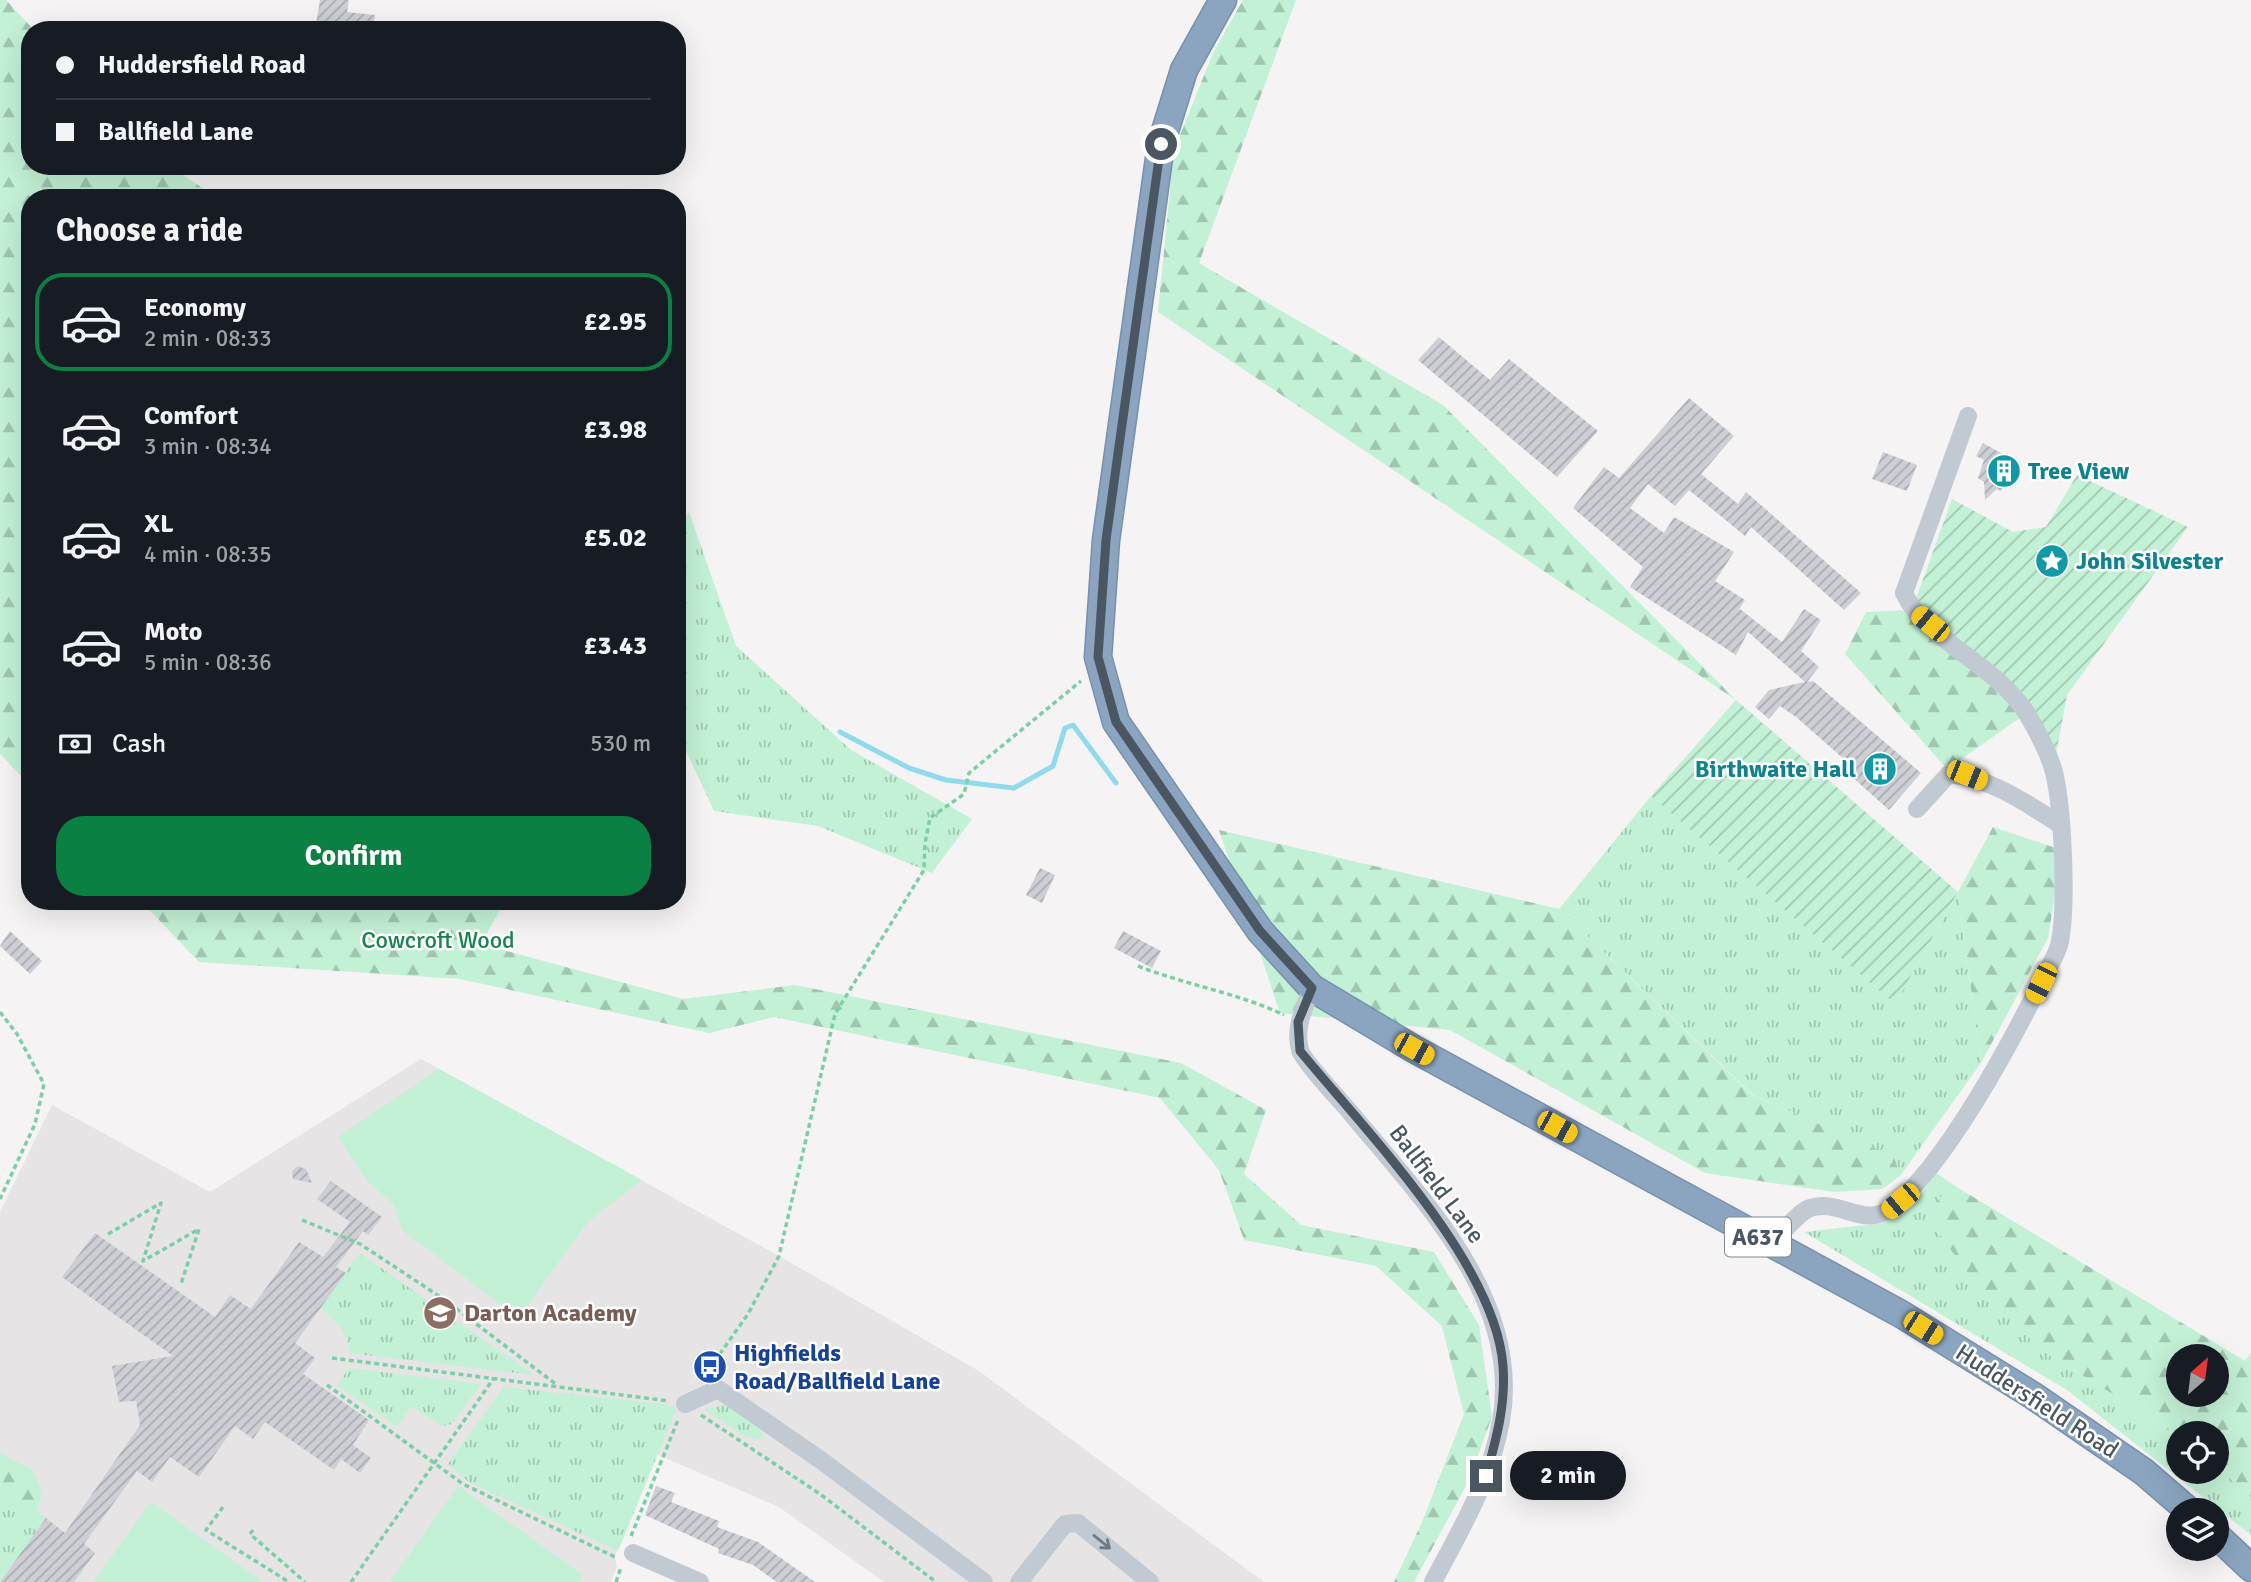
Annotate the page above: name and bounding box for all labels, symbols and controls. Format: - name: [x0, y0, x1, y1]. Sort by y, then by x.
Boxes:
- text: Huddersfield Road: [98, 49, 306, 81]
- text: Ballfield Lane: [98, 116, 253, 148]
- route start: [1145, 128, 1177, 160]
- text: Choose a ride: [56, 211, 243, 250]
- icon: car: [60, 291, 123, 354]
- text: Economy: [144, 292, 246, 324]
- text: £2.95: [583, 306, 647, 338]
- text: 2 min · 08:33: [144, 324, 272, 353]
- icon: car: [60, 399, 123, 462]
- text: Comfort: [144, 400, 238, 432]
- text: £3.98: [583, 414, 647, 446]
- text: 3 min · 08:34: [144, 432, 272, 461]
- building icon: Tree View: [1985, 452, 2023, 490]
- place label: Tree View: [2028, 456, 2130, 486]
- icon: car: [60, 507, 123, 570]
- text: XL: [144, 508, 174, 540]
- text: £5.02: [583, 522, 647, 554]
- text: 4 min · 08:35: [144, 540, 272, 569]
- place icon: John Silvester: [2033, 542, 2071, 580]
- place label: John Silvester: [2076, 546, 2224, 576]
- car: [1908, 603, 1953, 645]
- icon: car: [60, 615, 123, 678]
- text: Moto: [144, 616, 202, 648]
- text: £3.43: [583, 630, 647, 662]
- text: 5 min · 08:36: [144, 648, 272, 677]
- icon: cash: [56, 725, 94, 763]
- text: Cash: [112, 728, 166, 760]
- text: 530 m: [590, 729, 651, 758]
- building icon: Birthwaite Hall: [1861, 750, 1899, 788]
- place label: Birthwaite Hall: [1695, 754, 1856, 784]
- car: [1944, 757, 1991, 793]
- button: Confirm: [56, 816, 651, 896]
- park label: Cowcroft Wood: [361, 925, 515, 955]
- car: [2023, 960, 2060, 1006]
- car: [1391, 1030, 1438, 1068]
- car: [1534, 1108, 1581, 1146]
- street label: Ballfield Lane: [1383, 1119, 1491, 1249]
- car: [1878, 1179, 1923, 1223]
- road number: A637: [1725, 1218, 1791, 1256]
- school or university icon: Darton Academy: [421, 1294, 459, 1332]
- place label: Darton Academy: [464, 1298, 637, 1328]
- car: [1900, 1308, 1947, 1348]
- street label: Huddersfield Road: [1950, 1337, 2124, 1465]
- place label: Highfields Road/Ballfield Lane: [734, 1338, 940, 1396]
- north arrow: [2166, 1344, 2230, 1407]
- map controls: [2166, 1344, 2229, 1561]
- bus stop icon: Highfields Road/Ballfield Lane: [691, 1348, 729, 1386]
- button: locate: [2166, 1421, 2229, 1484]
- callout: 2 min: [1510, 1452, 1626, 1500]
- route end: [1470, 1460, 1502, 1492]
- text: 2 min: [1540, 1461, 1596, 1490]
- button: layers: [2166, 1498, 2229, 1561]
- one-way arrow: [1092, 1534, 1110, 1550]

